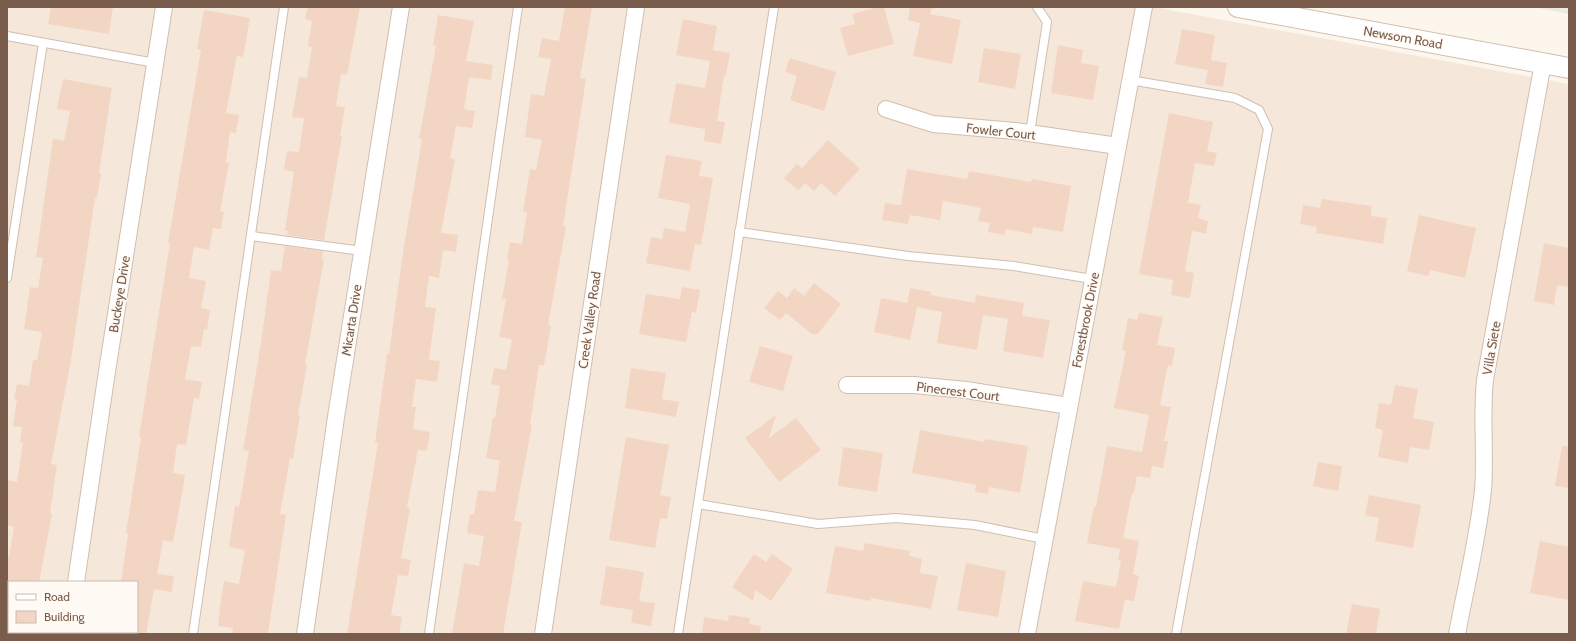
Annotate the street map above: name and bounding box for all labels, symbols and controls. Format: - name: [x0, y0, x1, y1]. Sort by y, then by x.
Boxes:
- street label: Newsom Road: [1362, 22, 1444, 52]
- street label: Fowler Court: [965, 119, 1037, 143]
- street label: Buckeye Drive: [105, 254, 133, 334]
- street label: Creek Valley Road: [574, 270, 604, 370]
- street label: Forestbrook Drive: [1068, 270, 1102, 369]
- street label: Micarta Drive: [337, 283, 365, 357]
- street label: Villa Siete: [1478, 319, 1504, 376]
- street label: Pinecrest Court: [916, 378, 1001, 404]
- legend: [8, 581, 138, 633]
- text: Road: [44, 589, 70, 604]
- text: Building: [44, 609, 86, 624]

